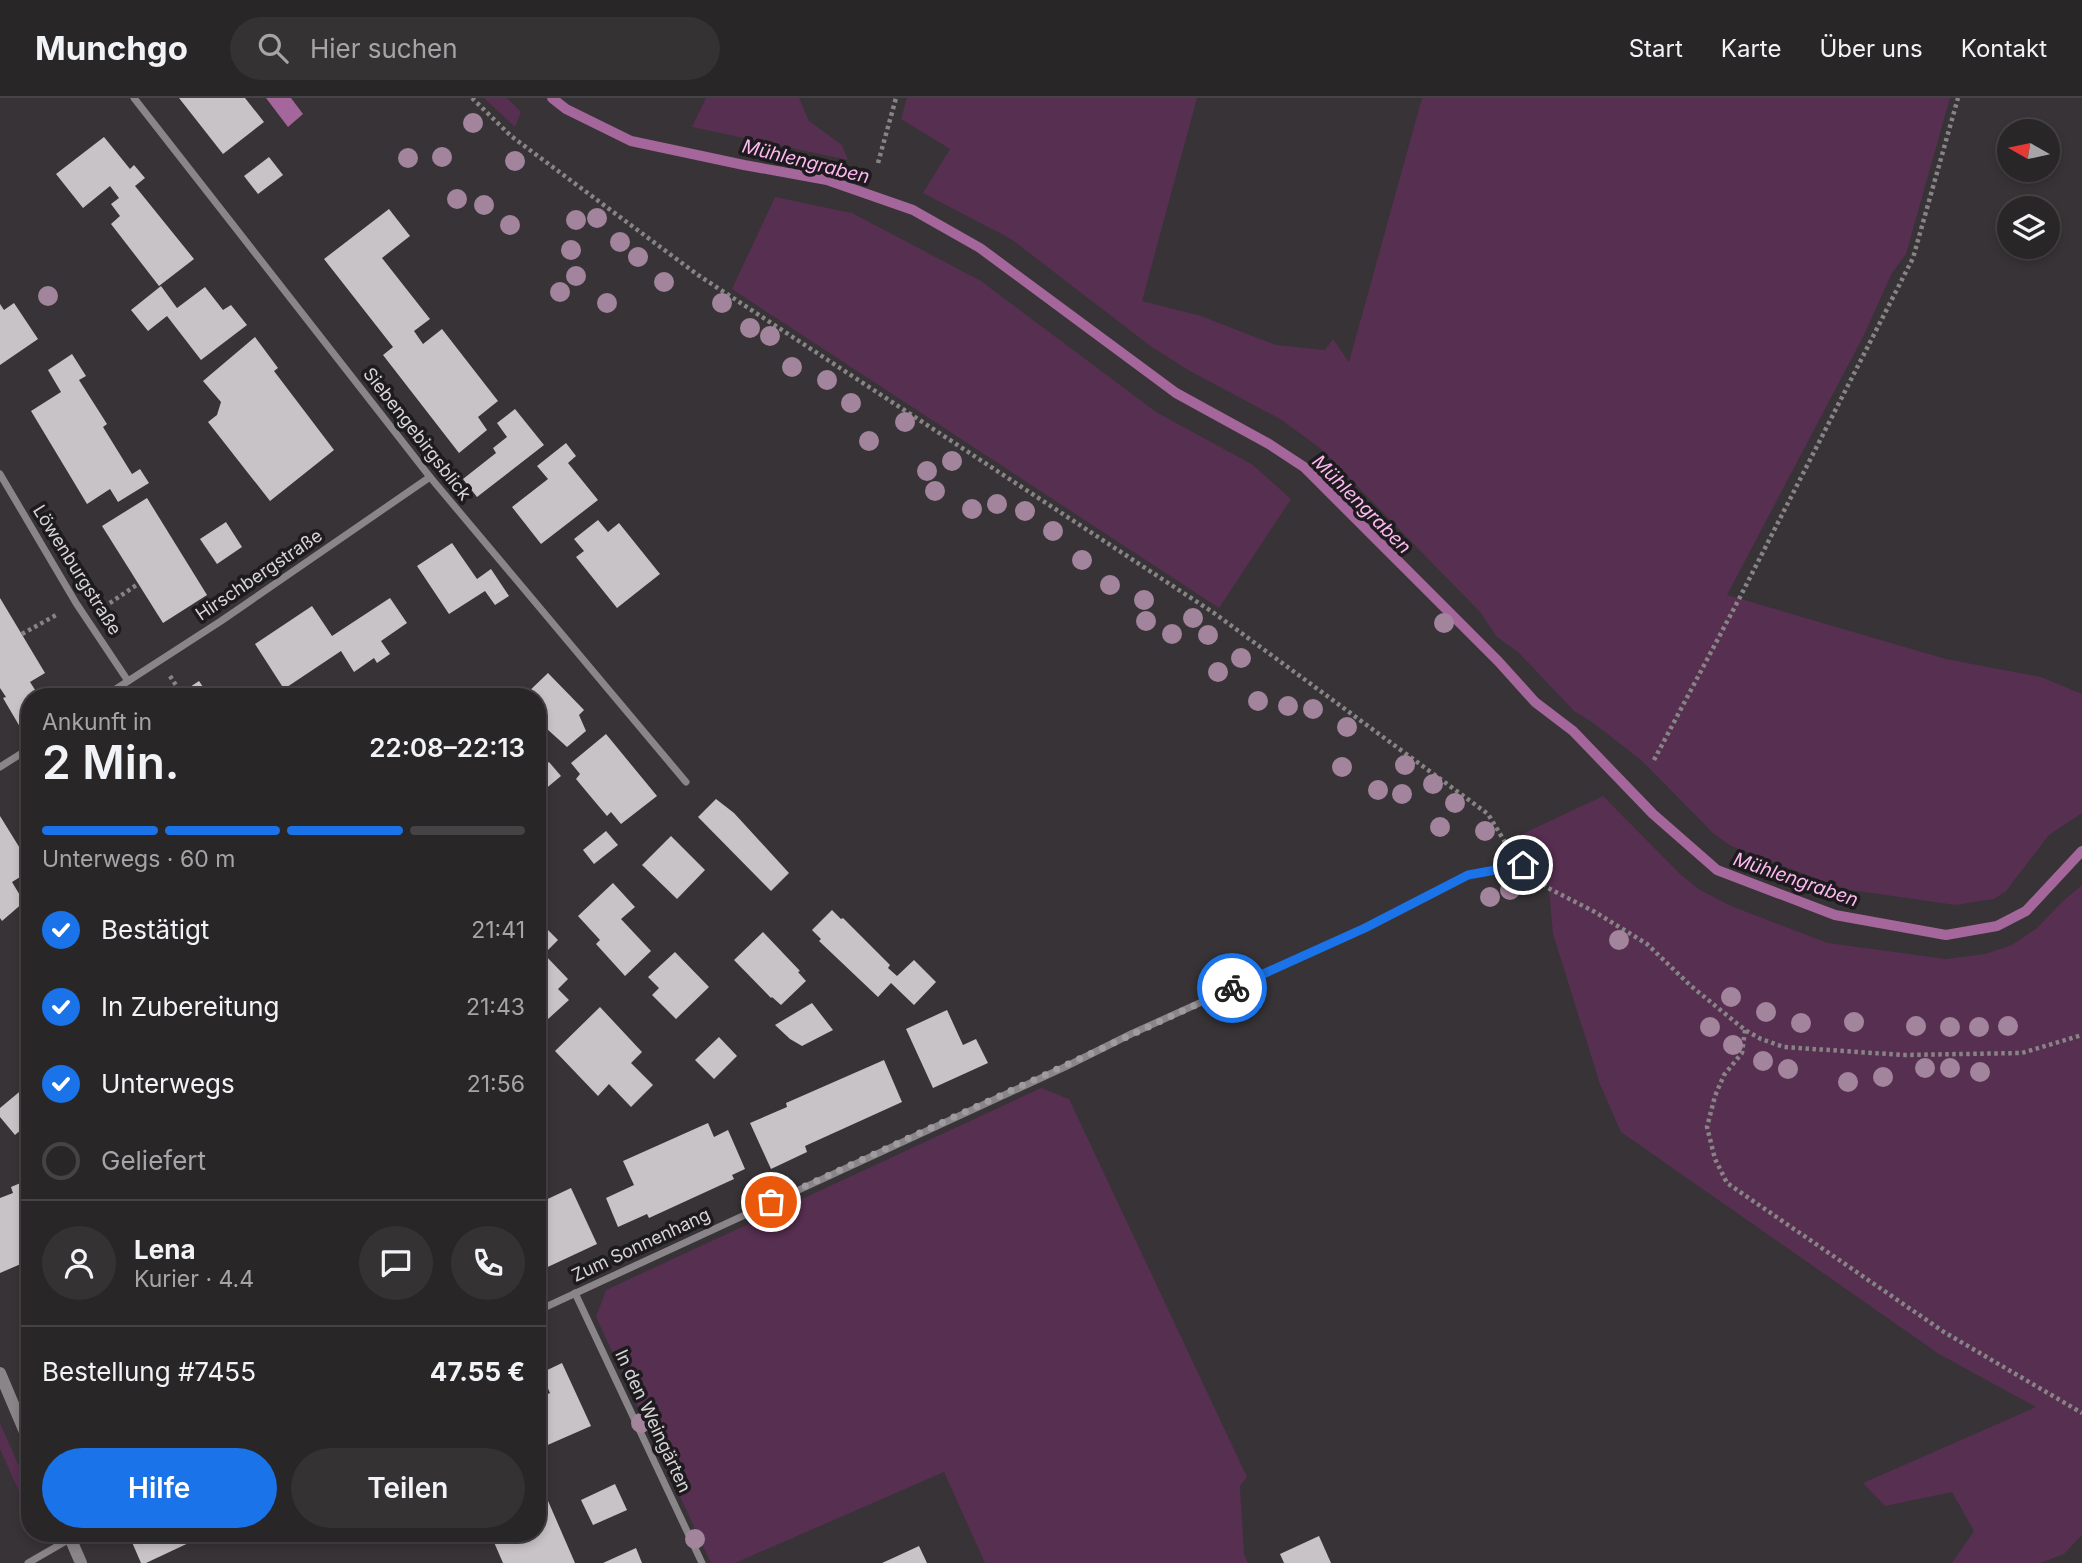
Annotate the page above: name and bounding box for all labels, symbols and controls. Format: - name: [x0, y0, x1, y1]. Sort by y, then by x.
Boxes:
- search box: [230, 17, 720, 80]
- text: Munchgo: [35, 28, 188, 68]
- icon: search: [254, 29, 292, 67]
- text: Hier suchen: [310, 33, 458, 64]
- text: Start: [1629, 34, 1683, 63]
- text: Karte: [1721, 34, 1781, 63]
- text: Über uns: [1819, 34, 1923, 63]
- text: Kontakt: [1961, 34, 2047, 63]
- north arrow: [1997, 119, 2060, 182]
- map controls: [1997, 119, 2060, 259]
- water label: Mühlengraben: [740, 135, 872, 188]
- button: layers: [1997, 196, 2060, 259]
- street label: Siebengebirgsblick: [359, 363, 476, 504]
- water label: Mühlengraben: [1307, 450, 1416, 559]
- street label: Löwenburgstraße: [29, 501, 126, 639]
- street label: Hirschbergstraße: [192, 525, 326, 625]
- text: Ankunft in: [42, 708, 152, 736]
- text: 22:08–22:13: [369, 732, 525, 763]
- text: 2 Min.: [42, 734, 180, 790]
- pin: [1493, 835, 1553, 895]
- text: Unterwegs · 60 m: [42, 845, 235, 873]
- icon: home: [1504, 846, 1542, 884]
- water label: Mühlengraben: [1730, 847, 1861, 912]
- icon: check: [42, 911, 80, 949]
- text: Bestätigt: [101, 914, 209, 945]
- text: 21:41: [471, 916, 525, 944]
- courier: [1197, 953, 1267, 1023]
- icon: bike: [1213, 969, 1251, 1007]
- icon: check: [42, 988, 80, 1026]
- text: In Zubereitung: [101, 991, 279, 1022]
- text: 21:43: [466, 993, 525, 1021]
- icon: check: [42, 1065, 80, 1103]
- text: Unterwegs: [101, 1068, 235, 1099]
- text: 21:56: [467, 1070, 525, 1098]
- text: Geliefert: [101, 1145, 206, 1176]
- pin: [741, 1172, 801, 1232]
- icon: bag: [752, 1183, 790, 1221]
- street label: Zum Sonnenhang: [568, 1203, 713, 1286]
- button: person: [42, 1226, 116, 1300]
- button: chat: [359, 1226, 433, 1300]
- button: phone: [451, 1226, 525, 1300]
- text: Lena: [134, 1234, 195, 1265]
- text: Kurier · 4.4: [134, 1265, 254, 1293]
- street label: In den Weingärten: [611, 1346, 696, 1496]
- text: Bestellung #7455: [42, 1356, 256, 1387]
- text: 47.55 €: [430, 1356, 525, 1387]
- button: Hilfe: [42, 1448, 277, 1528]
- button: Teilen: [291, 1448, 525, 1528]

